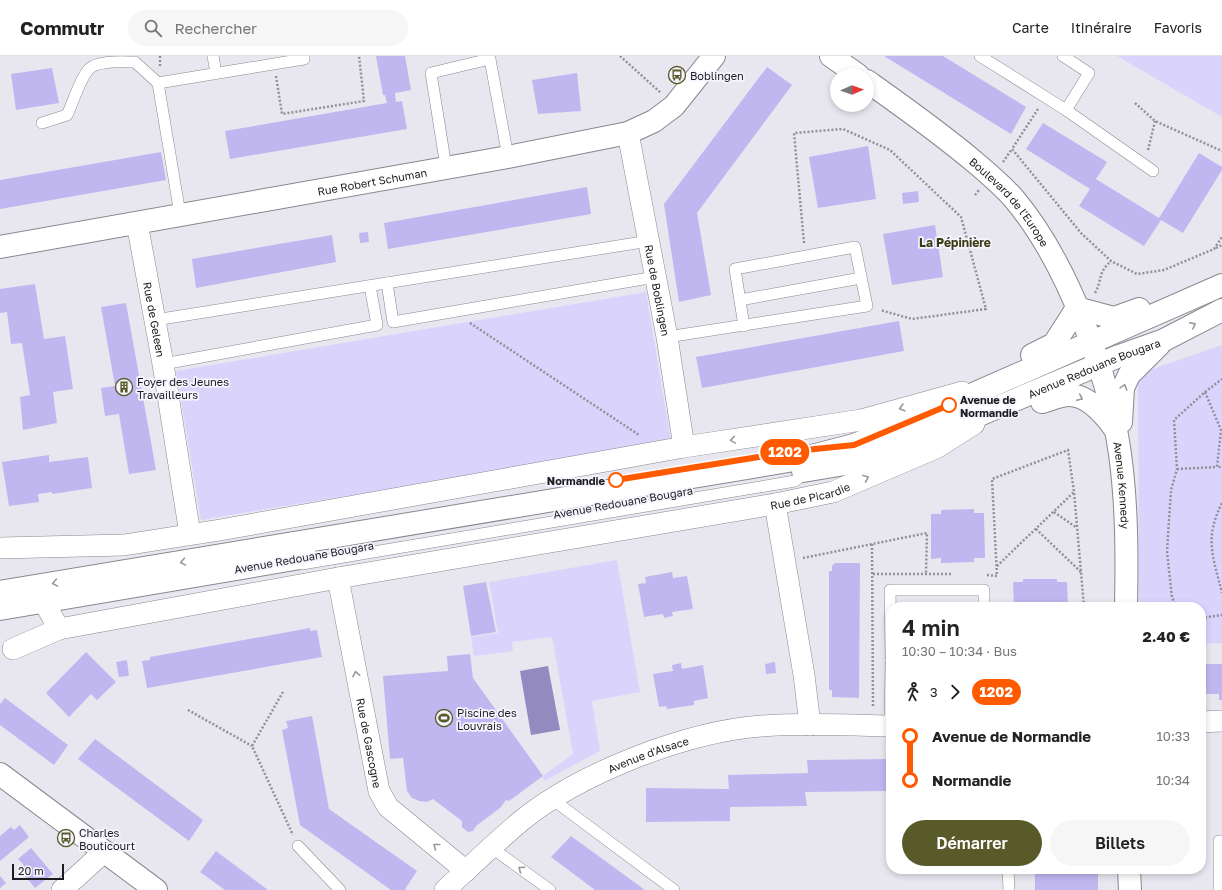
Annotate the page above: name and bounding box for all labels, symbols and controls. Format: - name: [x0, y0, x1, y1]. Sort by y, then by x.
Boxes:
- search box: [128, 10, 408, 46]
- text: Commutr: [20, 16, 104, 39]
- icon: search: [142, 17, 164, 39]
- text: Rechercher: [174, 19, 257, 37]
- text: Carte: [1012, 19, 1049, 36]
- text: Itinéraire: [1071, 19, 1132, 36]
- text: Favoris: [1154, 19, 1202, 36]
- bus stop icon: Boblingen: [667, 65, 687, 85]
- north arrow: [830, 68, 874, 112]
- map controls: [830, 68, 874, 112]
- place label: Boblingen: [690, 69, 744, 82]
- street label: Boulevard de l'Europe: [967, 154, 1052, 249]
- street label: Rue Robert Schuman: [316, 165, 428, 197]
- district label: La Pépinière: [919, 235, 991, 250]
- street label: Rue de Boblingen: [643, 243, 673, 337]
- street label: Rue de Geleen: [141, 281, 168, 358]
- one-way arrow: [1189, 322, 1196, 330]
- street label: Avenue Redouane Bougara: [1026, 335, 1162, 400]
- place label: Foyer des Jeunes Travailleurs: [137, 375, 229, 401]
- building icon: Foyer des Jeunes Travailleurs: [114, 377, 134, 397]
- one-way arrow: [1119, 384, 1128, 391]
- place label: Avenue de Normandie: [960, 393, 1019, 419]
- one-way arrow: [1075, 393, 1083, 401]
- marker: Avenue de Normandie: [941, 397, 957, 413]
- one-way arrow: [898, 403, 905, 412]
- one-way arrow: [730, 435, 736, 444]
- line badge: 1202: [757, 439, 813, 465]
- street label: Avenue Kennedy: [1112, 440, 1132, 529]
- text: 1202: [768, 443, 802, 460]
- marker: Normandie: [608, 472, 624, 488]
- place label: Normandie: [547, 474, 606, 487]
- one-way arrow: [861, 475, 869, 483]
- street label: Rue de Picardie: [769, 479, 852, 511]
- street label: Avenue Redouane Bougara: [552, 483, 694, 521]
- street label: Avenue Redouane Bougara: [233, 538, 375, 576]
- one-way arrow: [180, 557, 187, 565]
- one-way arrow: [52, 578, 58, 587]
- text: 4 min: [902, 614, 960, 641]
- text: 2.40 €: [1143, 627, 1190, 645]
- text: 10:30 – 10:34 · Bus: [902, 643, 1017, 659]
- one-way arrow: [353, 671, 361, 677]
- icon: walk: [902, 681, 924, 703]
- icon: forward: [944, 681, 966, 703]
- text: 1202: [980, 683, 1013, 700]
- text: 3: [930, 684, 938, 700]
- street label: Rue de Gascogne: [355, 697, 385, 789]
- place label: Piscine des Louvrais: [457, 706, 517, 732]
- sports icon: Piscine des Louvrais: [434, 708, 454, 728]
- text: Avenue de Normandie: [932, 727, 1091, 745]
- text: 10:33: [1157, 728, 1190, 744]
- street label: Avenue d'Alsace: [605, 733, 690, 775]
- text: Normandie: [932, 771, 1011, 789]
- text: 10:34: [1156, 772, 1190, 788]
- button: Démarrer: [902, 820, 1042, 866]
- button: Billets: [1050, 820, 1190, 866]
- place label: Charles Bouticourt: [79, 826, 135, 852]
- bus stop icon: Charles Bouticourt: [56, 828, 76, 848]
- one-way arrow: [433, 844, 441, 851]
- scale bar: [12, 862, 64, 881]
- text: 20 m: [18, 864, 44, 877]
- one-way arrow: [519, 867, 526, 874]

